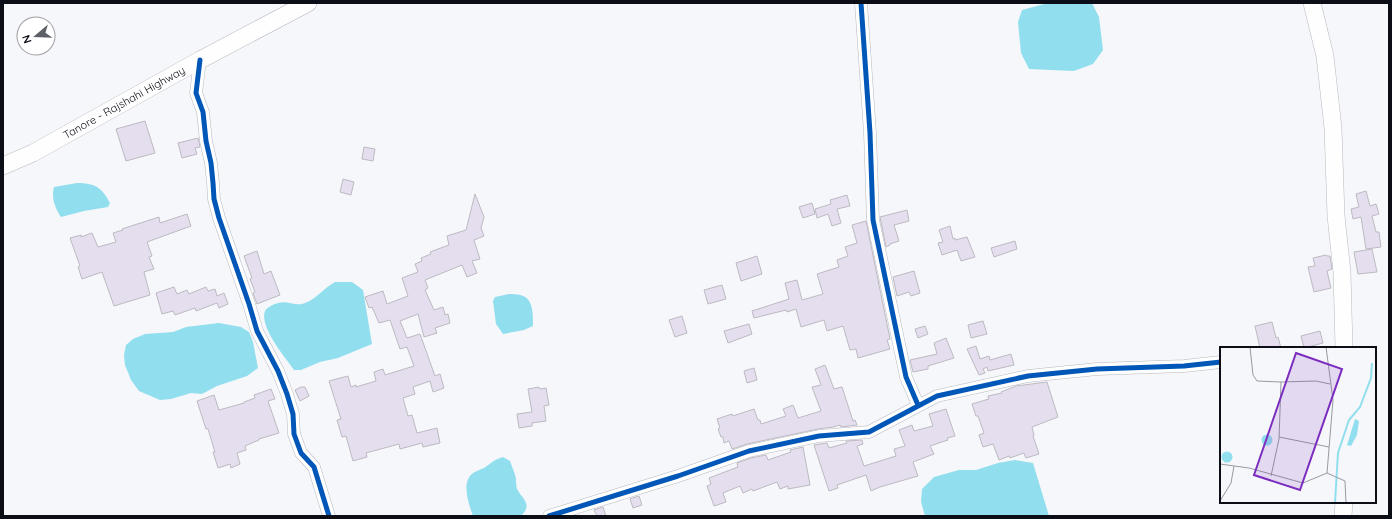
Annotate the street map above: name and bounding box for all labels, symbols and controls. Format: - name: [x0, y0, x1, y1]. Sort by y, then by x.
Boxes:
- north arrow: [16, 16, 56, 56]
- text: N: [19, 33, 34, 45]
- street label: Tanore - Rajshahi Highway: [61, 63, 187, 142]
- inset map: [1220, 347, 1376, 503]

